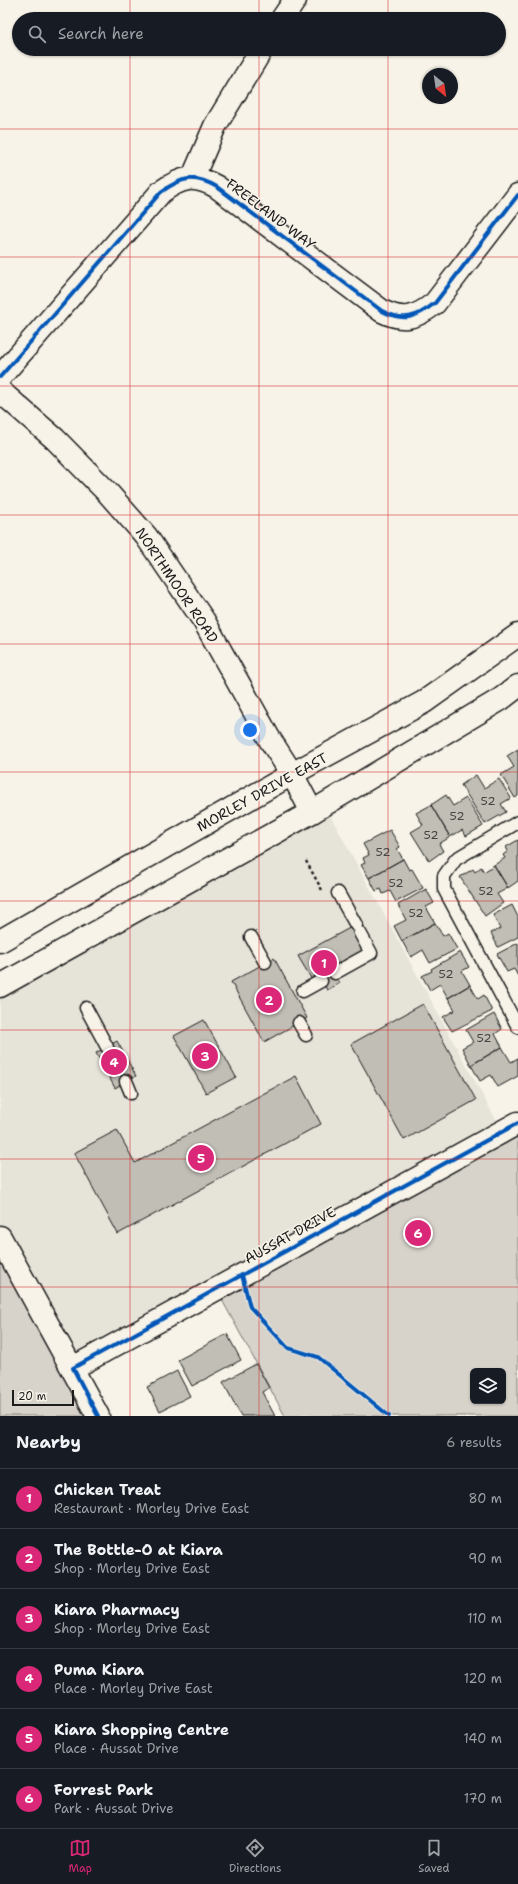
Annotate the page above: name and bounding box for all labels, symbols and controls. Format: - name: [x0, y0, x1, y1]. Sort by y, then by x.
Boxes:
- search box: [12, 12, 506, 56]
- icon: search: [26, 23, 48, 45]
- text: Search here: [58, 24, 144, 44]
- north arrow: [422, 68, 458, 104]
- street label: FREELAND WAY: [223, 175, 320, 254]
- street label: NORTHMOOR ROAD: [132, 524, 222, 646]
- your location: [240, 720, 260, 740]
- street label: MORLEY DRIVE EAST: [194, 748, 331, 835]
- house number: 52: [480, 793, 496, 809]
- house number: 52: [449, 808, 465, 824]
- house number: 52: [423, 827, 439, 843]
- house number: 52: [375, 844, 391, 860]
- house number: 52: [388, 875, 404, 891]
- house number: 52: [478, 883, 494, 899]
- house number: 52: [408, 905, 424, 921]
- pin: 1: [311, 948, 337, 978]
- house number: 52: [438, 966, 454, 982]
- pin: 2: [256, 985, 282, 1015]
- house number: 52: [476, 1030, 492, 1046]
- pin: 3: [192, 1041, 218, 1071]
- pin: 4: [101, 1047, 127, 1077]
- pin: 5: [188, 1143, 214, 1173]
- street label: AUSSAT DRIVE: [241, 1202, 339, 1268]
- pin: 6: [405, 1218, 431, 1248]
- map controls: [470, 1368, 506, 1404]
- button: layers: [470, 1368, 506, 1404]
- scale bar: [12, 1388, 74, 1407]
- text: 20 m: [18, 1389, 46, 1404]
- text: Nearby: [16, 1431, 81, 1453]
- text: 6 results: [446, 1434, 502, 1451]
- text: Chicken Treat: [54, 1480, 161, 1500]
- text: 1: [26, 1490, 32, 1507]
- text: 80 m: [468, 1490, 502, 1507]
- text: Restaurant · Morley Drive East: [54, 1500, 249, 1517]
- text: The Bottle-O at Kiara: [54, 1540, 223, 1560]
- text: 2: [24, 1550, 34, 1567]
- text: 90 m: [468, 1550, 502, 1567]
- text: Shop · Morley Drive East: [54, 1560, 210, 1577]
- text: Kiara Pharmacy: [54, 1600, 180, 1620]
- text: 3: [24, 1610, 34, 1627]
- text: 110 m: [467, 1610, 502, 1627]
- text: Shop · Morley Drive East: [54, 1620, 210, 1637]
- text: Puma Kiara: [54, 1660, 144, 1680]
- text: 4: [24, 1670, 34, 1687]
- text: 120 m: [464, 1670, 502, 1687]
- text: Place · Morley Drive East: [54, 1680, 213, 1697]
- text: Kiara Shopping Centre: [54, 1720, 229, 1740]
- text: 5: [25, 1730, 33, 1747]
- text: 140 m: [463, 1730, 502, 1747]
- text: Place · Aussat Drive: [54, 1740, 179, 1757]
- text: Forrest Park: [54, 1780, 153, 1800]
- text: 6: [24, 1790, 34, 1807]
- text: 170 m: [464, 1790, 502, 1807]
- text: Park · Aussat Drive: [54, 1800, 174, 1817]
- tab: Map: [68, 1837, 92, 1876]
- tab: Directions: [229, 1837, 281, 1876]
- tab: Saved: [418, 1837, 450, 1876]

